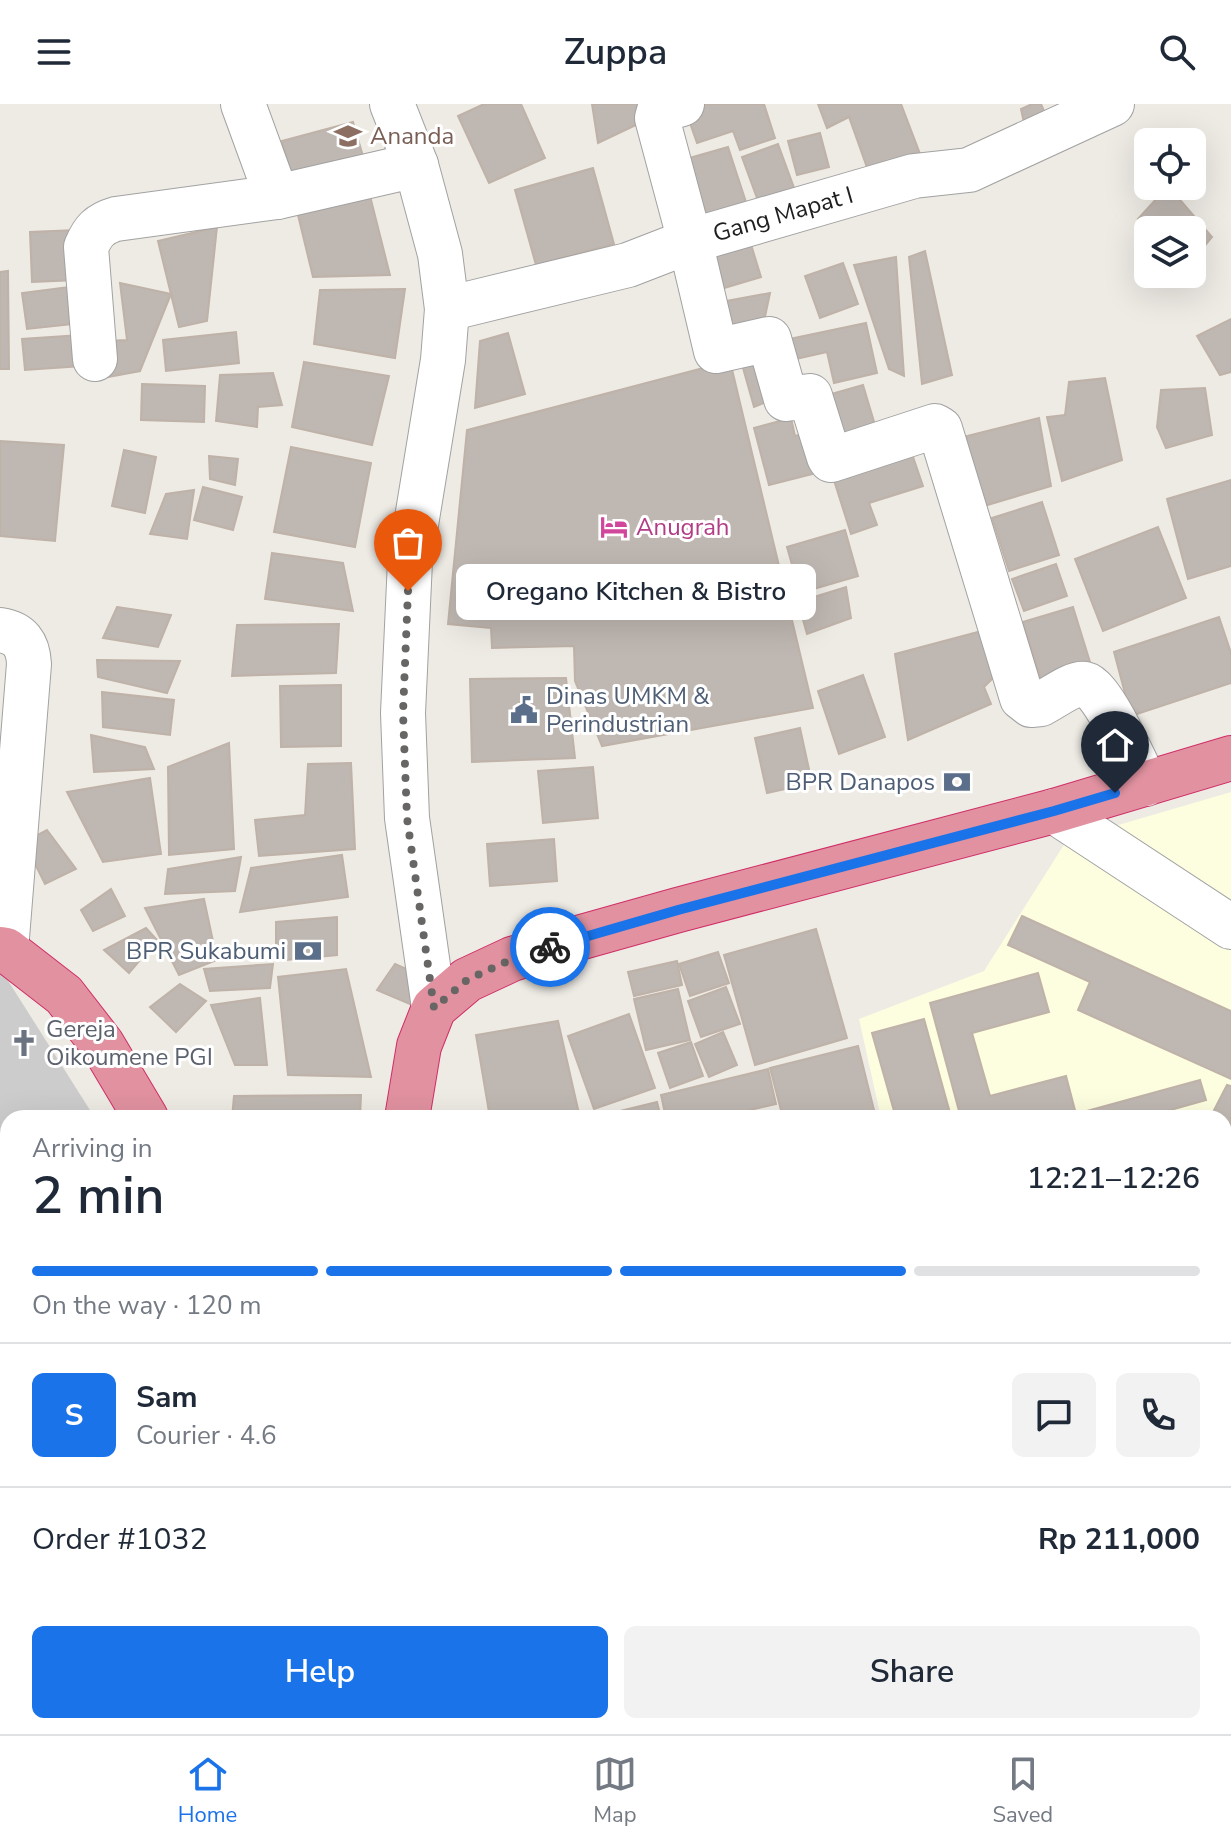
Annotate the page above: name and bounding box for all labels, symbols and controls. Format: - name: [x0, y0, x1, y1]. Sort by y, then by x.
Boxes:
- text: Zuppa: [564, 28, 667, 77]
- icon: menu: [32, 30, 76, 74]
- icon: search: [1155, 30, 1199, 74]
- place label: Ananda: [370, 120, 454, 152]
- school or university icon: Ananda: [333, 121, 363, 151]
- map controls: [1134, 128, 1206, 288]
- button: locate: [1134, 128, 1206, 200]
- street label: Gang Mapat I: [709, 179, 857, 249]
- button: layers: [1134, 216, 1206, 288]
- pin: [374, 509, 442, 591]
- place label: Anugrah: [636, 511, 729, 543]
- hotel icon: Anugrah: [599, 512, 629, 542]
- icon: bag: [386, 521, 430, 565]
- callout: Oregano Kitchen & Bistro: [456, 563, 816, 619]
- text: Oregano Kitchen & Bistro: [486, 574, 786, 609]
- place label: Dinas UMKM & Perindustrian: [546, 680, 710, 740]
- public building icon: Dinas UMKM & Perindustrian: [509, 695, 539, 725]
- pin: [1081, 711, 1149, 793]
- icon: home: [1093, 723, 1137, 767]
- place label: BPR Danapos: [786, 766, 935, 798]
- bank icon: BPR Danapos: [942, 767, 972, 797]
- courier: [510, 907, 590, 987]
- icon: bike: [528, 925, 572, 969]
- place label: BPR Sukabumi: [126, 935, 286, 967]
- bank icon: BPR Sukabumi: [293, 936, 323, 966]
- place label: Gereja Oikoumene PGI: [46, 1013, 213, 1073]
- church icon: Gereja Oikoumene PGI: [9, 1028, 39, 1058]
- text: Arriving in: [32, 1131, 153, 1166]
- text: 12:21–12:26: [1027, 1158, 1200, 1199]
- text: 2 min: [32, 1160, 165, 1231]
- text: On the way · 120 m: [32, 1288, 261, 1323]
- button: chat: [1012, 1373, 1096, 1457]
- button: phone: [1116, 1373, 1200, 1457]
- text: Sam: [136, 1377, 198, 1418]
- text: S: [65, 1395, 83, 1436]
- text: Courier · 4.6: [136, 1418, 277, 1453]
- text: Order #1032: [32, 1519, 207, 1560]
- text: Rp 211,000: [1038, 1519, 1200, 1560]
- button: Help: [32, 1626, 608, 1718]
- button: Share: [624, 1626, 1200, 1718]
- tab: Home: [178, 1752, 237, 1830]
- tab: Map: [593, 1752, 637, 1830]
- tab: Saved: [992, 1752, 1053, 1830]

